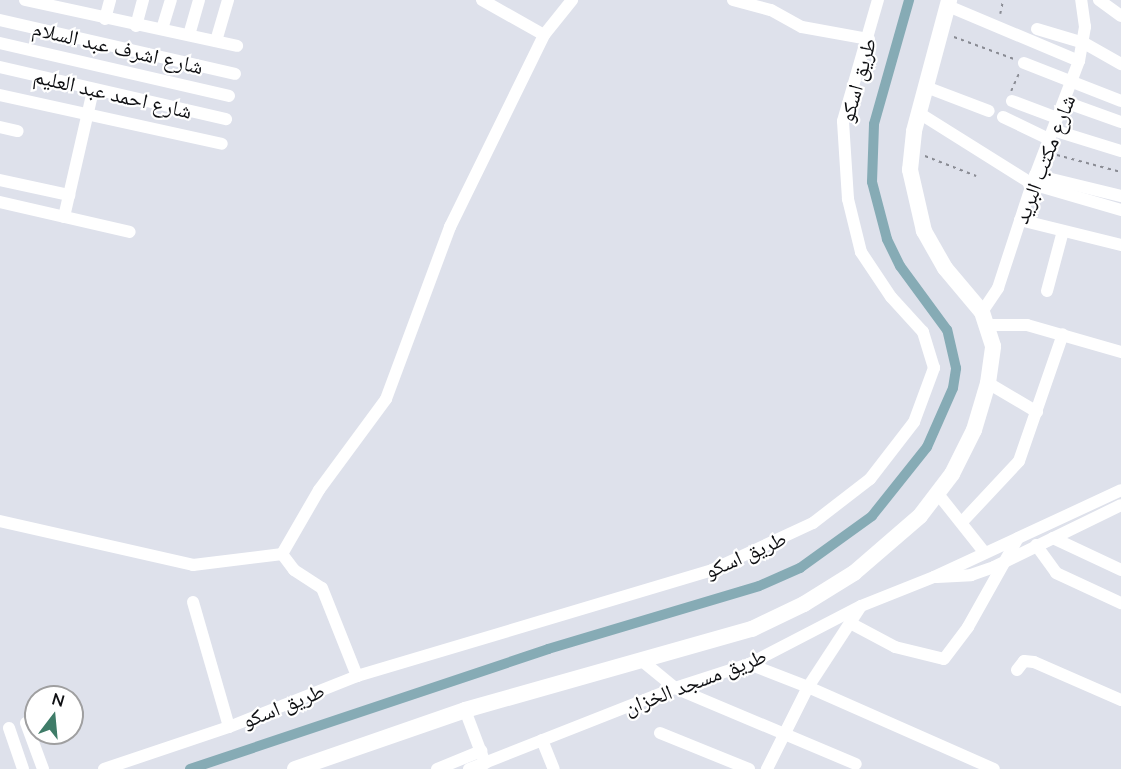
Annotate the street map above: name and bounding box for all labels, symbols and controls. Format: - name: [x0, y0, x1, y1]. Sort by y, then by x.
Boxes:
- street label: شارع اشرف عبد السلام: [30, 15, 206, 79]
- street label: طريق اسكو: [833, 35, 881, 125]
- street label: شارع احمد عبد العليم: [31, 63, 195, 123]
- street label: شارع مكتب البريد: [1008, 91, 1080, 227]
- street label: طريق اسكو: [700, 525, 790, 583]
- street label: طريق مسجد الخزان: [620, 642, 770, 720]
- street label: طريق اسكو: [238, 677, 328, 733]
- north arrow: [24, 685, 84, 745]
- text: N: [50, 688, 67, 710]

